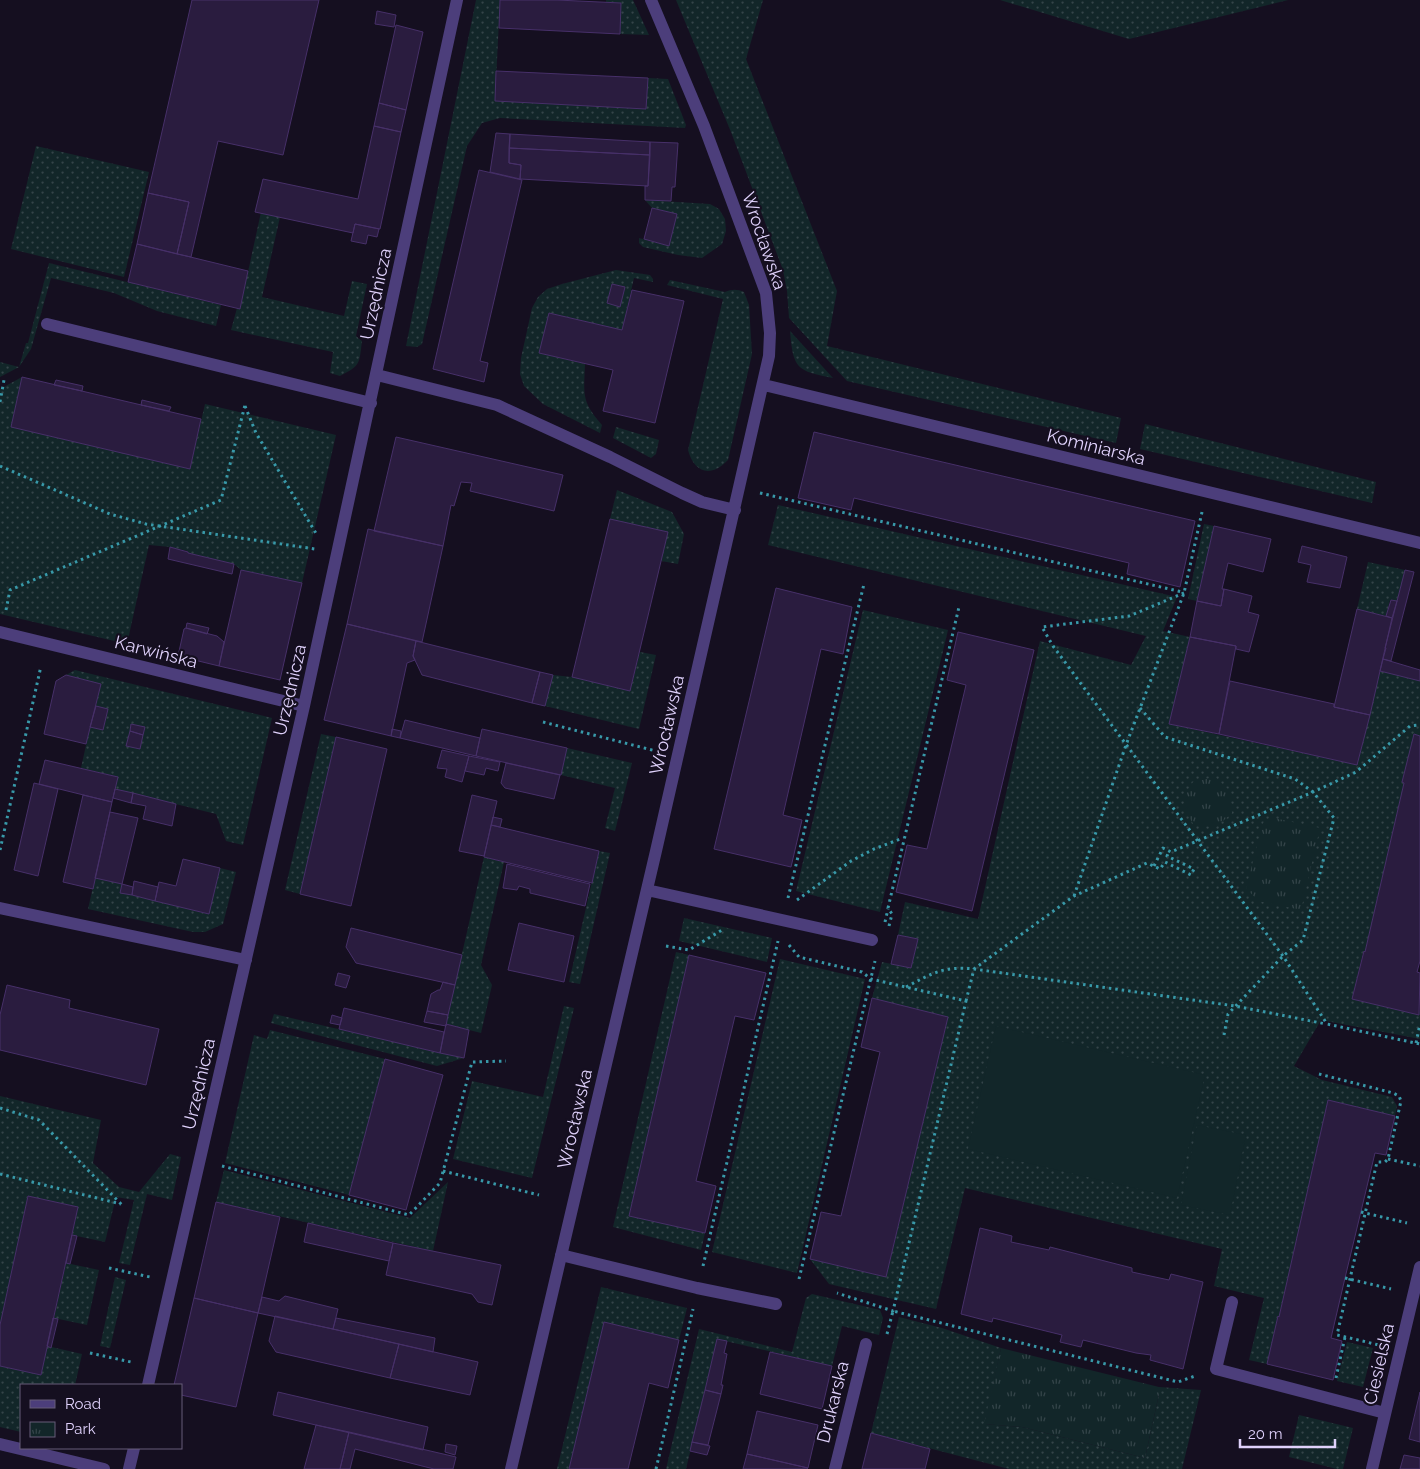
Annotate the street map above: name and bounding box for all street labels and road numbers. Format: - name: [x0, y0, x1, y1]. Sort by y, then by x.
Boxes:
- street label: Wrocławska: [738, 189, 791, 292]
- street label: Urzędnicza: [356, 246, 395, 342]
- street label: Kominiarska: [1045, 424, 1148, 469]
- street label: Karwińska: [112, 631, 200, 672]
- street label: Urzędnicza: [269, 642, 310, 738]
- street label: Wrocławska: [645, 673, 688, 777]
- street label: Urzędnicza: [178, 1036, 219, 1132]
- street label: Wrocławska: [553, 1067, 596, 1171]
- street label: Ciesielska: [1359, 1321, 1398, 1407]
- street label: Drukarska: [812, 1359, 853, 1445]

